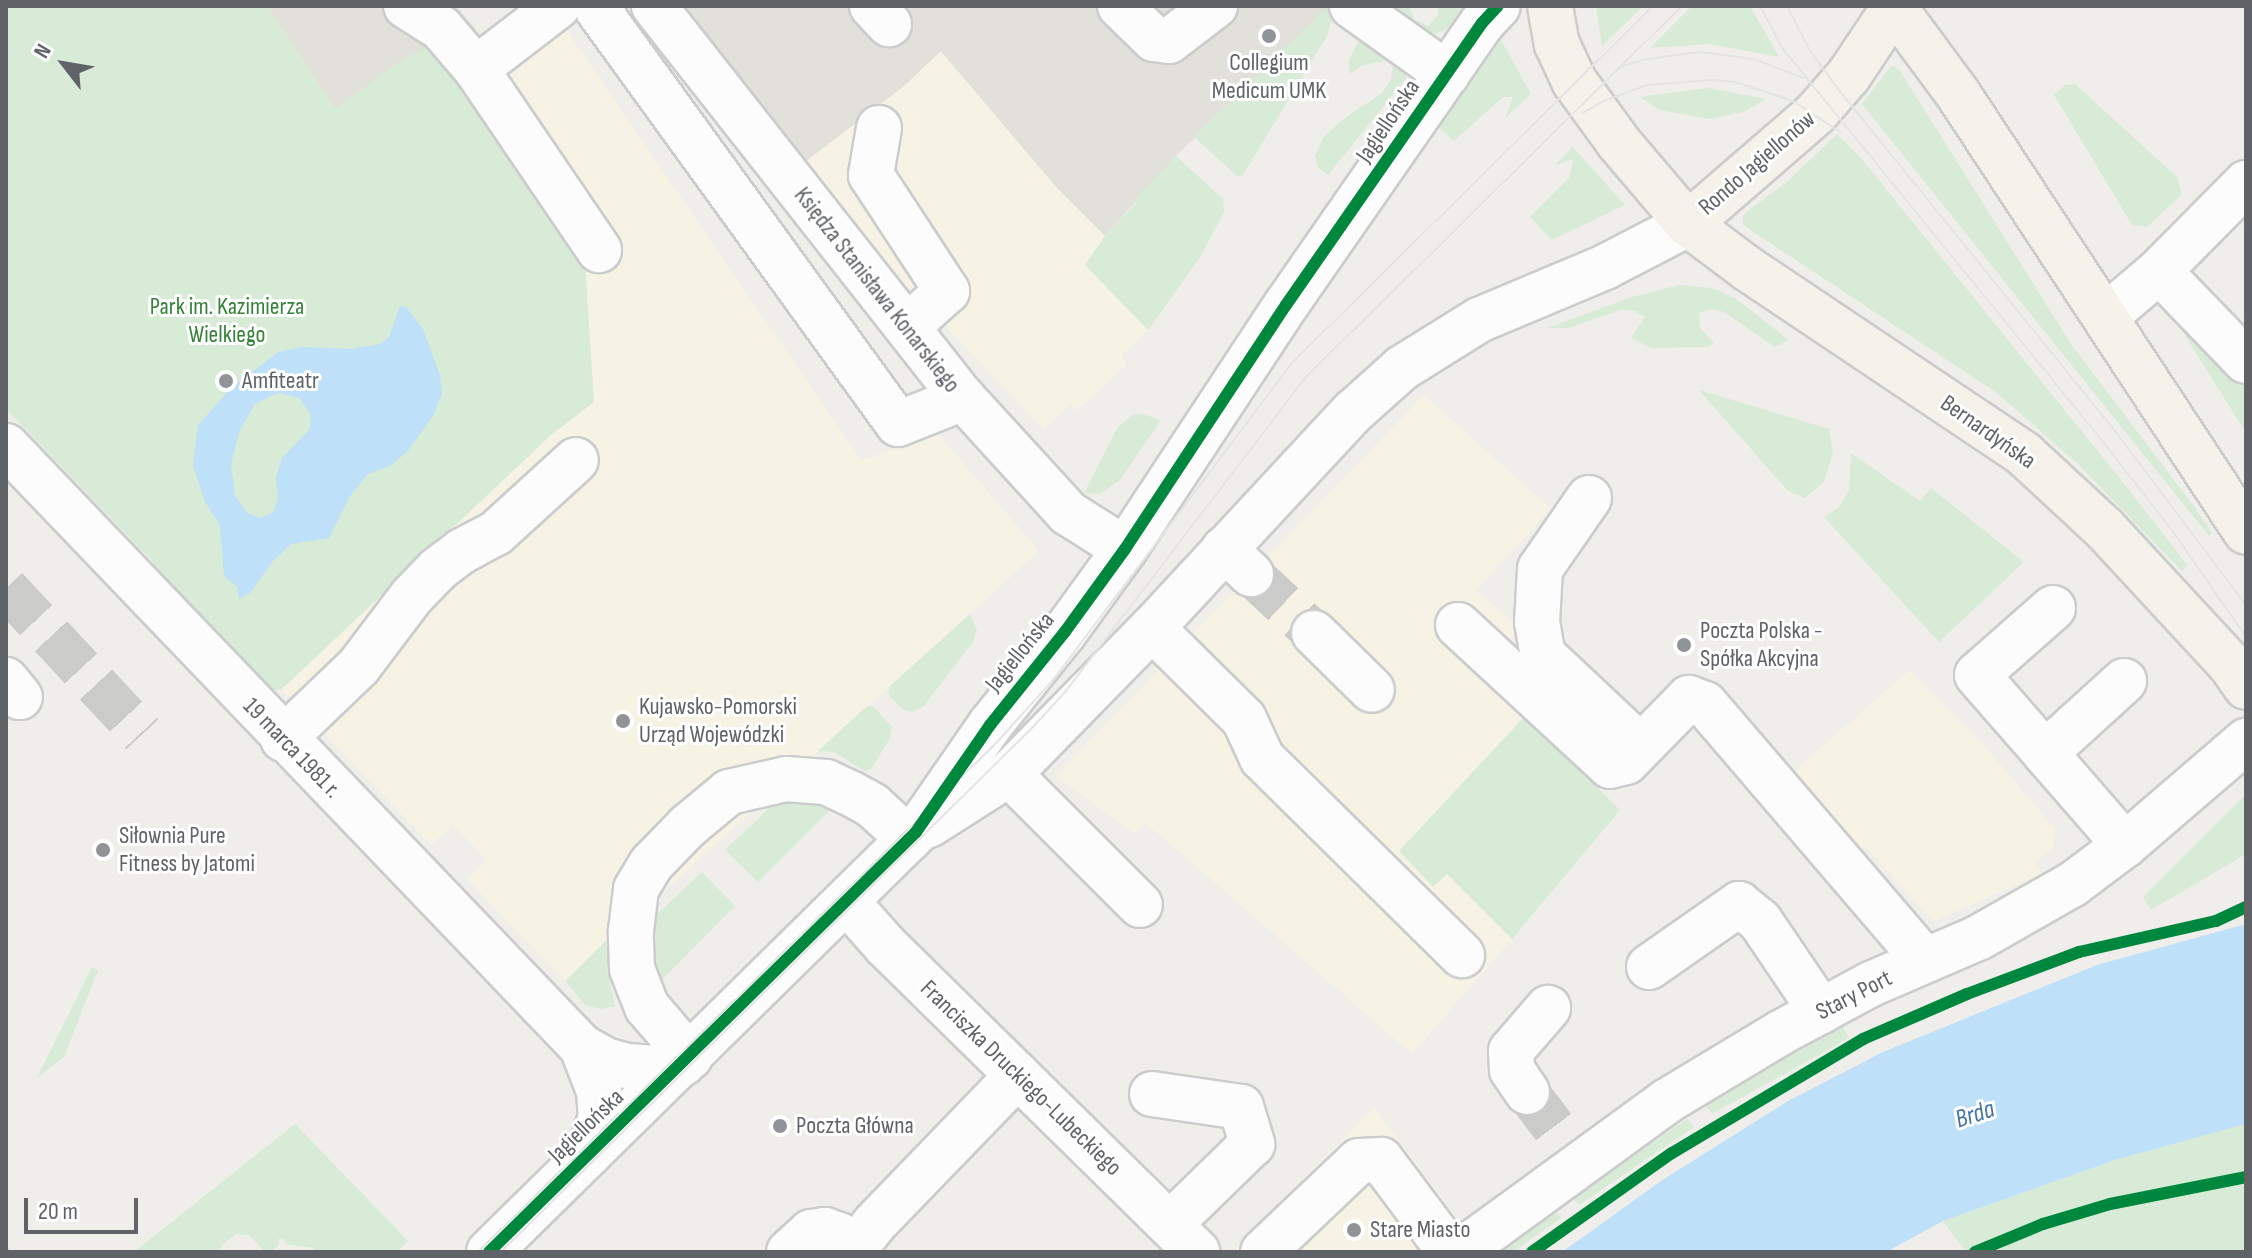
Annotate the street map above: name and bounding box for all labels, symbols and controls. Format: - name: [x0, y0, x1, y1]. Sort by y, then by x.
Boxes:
- north arrow: [24, 24, 104, 104]
- marker: Collegium Medicum UMK: [1260, 27, 1278, 45]
- text: N: [28, 39, 58, 63]
- place label: Collegium Medicum UMK: [1212, 49, 1326, 105]
- street label: Jagiellońska: [1350, 74, 1426, 168]
- street label: Rondo Jagiellonów: [1693, 105, 1821, 221]
- street label: Księdza Stanisława Konarskiego: [788, 182, 966, 398]
- park label: Park im. Kazimierza Wielkiego: [150, 293, 304, 349]
- place label: Amfiteatr: [242, 367, 319, 395]
- marker: Amfiteatr: [217, 372, 235, 390]
- street label: Bernardyńska: [1935, 389, 2041, 475]
- street label: Jagiellońska: [979, 606, 1061, 698]
- place label: Poczta Polska - Spółka Akcyjna: [1700, 617, 1823, 673]
- marker: Poczta Polska - Spółka Akcyjna: [1675, 636, 1693, 654]
- street label: 19 marca 1981 r.: [237, 692, 347, 804]
- place label: Kujawsko-Pomorski Urząd Wojewódzki: [639, 693, 797, 749]
- marker: Kujawsko-Pomorski Urząd Wojewódzki: [614, 712, 632, 730]
- place label: Siłownia Pure Fitness by Jatomi: [119, 822, 255, 878]
- marker: Siłownia Pure Fitness by Jatomi: [94, 841, 112, 859]
- street label: Stary Port: [1811, 964, 1897, 1026]
- street label: Franciszka Druckiego-Lubeckiego: [914, 974, 1128, 1182]
- street label: Jagiellońska: [542, 1083, 630, 1169]
- water label: Brda: [1951, 1094, 1999, 1136]
- place label: Poczta Główna: [796, 1112, 914, 1140]
- marker: Poczta Główna: [771, 1117, 789, 1135]
- scale bar: [28, 1182, 142, 1232]
- text: 20 m: [38, 1197, 78, 1226]
- place label: Stare Miasto: [1370, 1216, 1470, 1244]
- marker: Stare Miasto: [1345, 1221, 1363, 1239]

